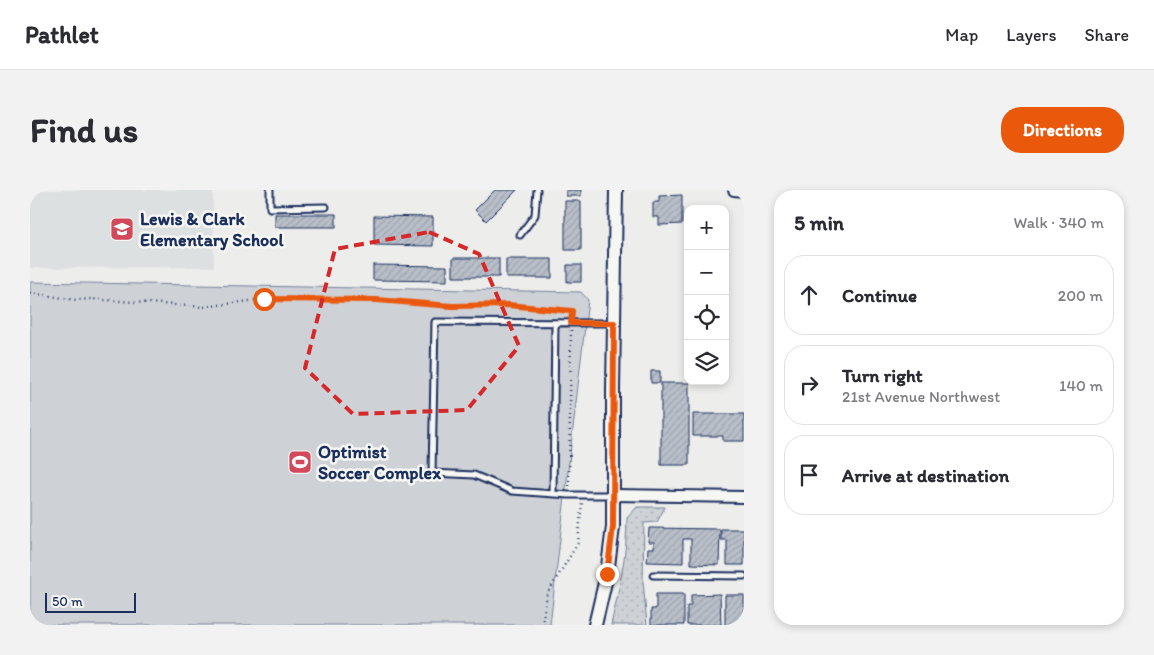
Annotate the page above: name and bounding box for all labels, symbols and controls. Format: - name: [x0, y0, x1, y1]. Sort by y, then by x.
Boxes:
- text: Pathlet: [25, 20, 99, 49]
- text: Map: [945, 24, 978, 46]
- text: Layers: [1006, 24, 1056, 46]
- text: Share: [1084, 24, 1129, 46]
- button: Directions: [1001, 107, 1124, 153]
- text: Find us: [30, 109, 138, 151]
- map controls: [684, 205, 729, 385]
- button: +: [684, 205, 729, 250]
- place label: Lewis & Clark Elementary School: [140, 208, 284, 251]
- text: 5 min: [794, 210, 844, 235]
- text: Walk · 340 m: [1014, 213, 1104, 232]
- school or university icon: Lewis & Clark Elementary School: [109, 216, 135, 242]
- button: −: [684, 250, 729, 295]
- icon: ahead: [795, 281, 823, 309]
- text: Continue: [842, 284, 917, 307]
- text: 200 m: [1058, 286, 1103, 305]
- route start: [253, 288, 276, 311]
- button: locate: [684, 295, 729, 340]
- button: layers: [684, 340, 729, 385]
- text: Turn right: [842, 364, 923, 387]
- icon: right: [795, 371, 823, 399]
- text: 140 m: [1059, 376, 1103, 395]
- text: 21st Avenue Northwest: [842, 387, 1000, 406]
- place label: Optimist Soccer Complex: [318, 441, 442, 484]
- sports icon: Optimist Soccer Complex: [287, 449, 313, 475]
- icon: arrive: [795, 461, 823, 489]
- text: Arrive at destination: [842, 464, 1009, 487]
- route end: [596, 563, 619, 586]
- scale bar: [45, 590, 136, 613]
- text: 50 m: [52, 593, 83, 610]

